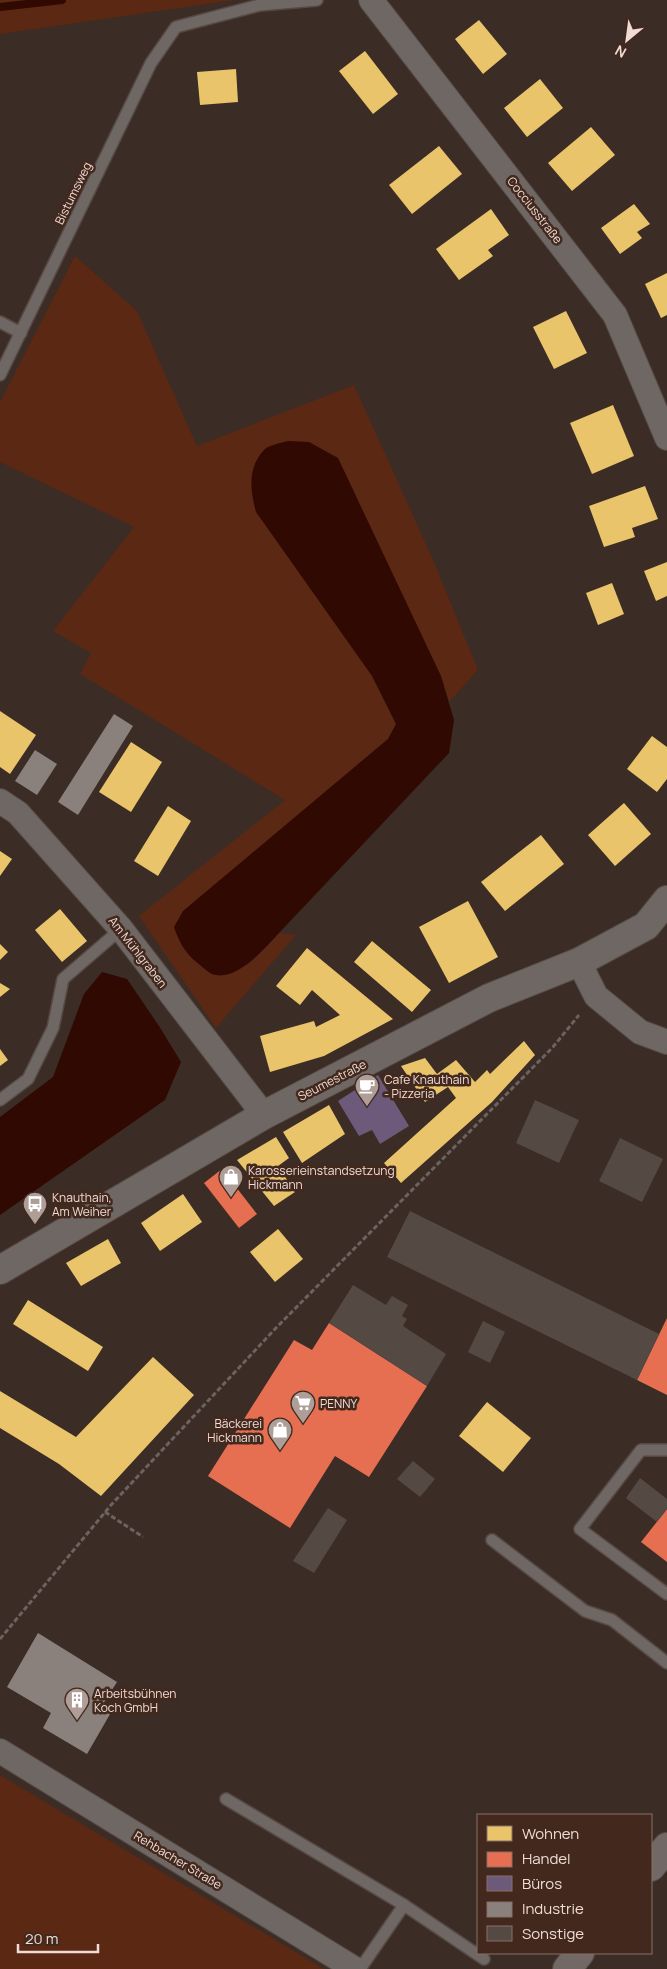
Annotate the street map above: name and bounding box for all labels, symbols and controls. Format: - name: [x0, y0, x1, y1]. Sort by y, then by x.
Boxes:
- north arrow: [602, 15, 652, 65]
- text: N: [611, 41, 629, 63]
- street label: Bistumsweg: [51, 159, 95, 227]
- street label: Cocciusstraße: [503, 173, 567, 247]
- street label: Am Mühlgraben: [105, 913, 171, 991]
- street label: Seumestraße: [295, 1055, 369, 1105]
- place label: Cafe Knauthain - Pizzeria: [384, 1071, 469, 1102]
- cafe icon: Cafe Knauthain - Pizzeria: [354, 1073, 380, 1107]
- place label: Karosserieinstandsetzung Hickmann: [248, 1162, 395, 1193]
- shop icon: Karosserieinstandsetzung Hickmann: [218, 1164, 244, 1198]
- place label: Knauthain, Am Weiher: [52, 1189, 112, 1220]
- bus stop icon: Knauthain, Am Weiher: [22, 1191, 48, 1225]
- supermarket icon: PENNY: [290, 1390, 316, 1424]
- place label: PENNY: [320, 1395, 358, 1412]
- place label: Bäckerei Hickmann: [207, 1415, 262, 1446]
- shop icon: Bäckerei Hickmann: [267, 1417, 293, 1451]
- place label: Arbeitsbühnen Koch GmbH: [94, 1685, 176, 1716]
- building icon: Arbeitsbühnen Koch GmbH: [64, 1687, 90, 1721]
- legend: [477, 1814, 652, 1954]
- text: Wohnen: [522, 1823, 579, 1844]
- street label: Rehbacher Straße: [131, 1827, 225, 1893]
- text: Handel: [522, 1848, 571, 1869]
- text: Büros: [522, 1873, 562, 1894]
- text: Industrie: [522, 1898, 584, 1919]
- scale bar: [18, 1922, 98, 1954]
- text: Sonstige: [522, 1923, 584, 1944]
- text: 20 m: [25, 1928, 58, 1949]

